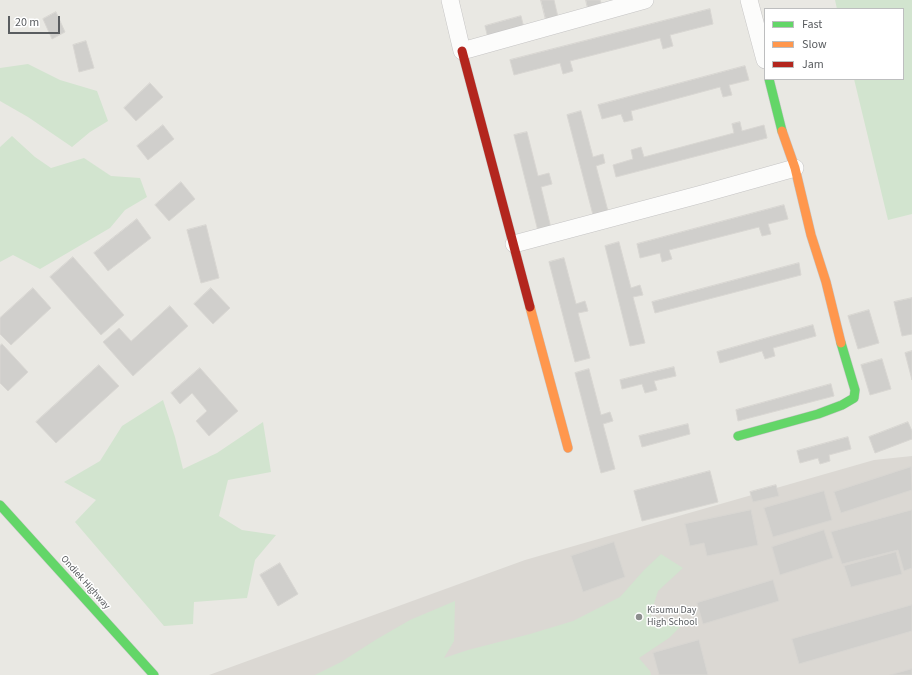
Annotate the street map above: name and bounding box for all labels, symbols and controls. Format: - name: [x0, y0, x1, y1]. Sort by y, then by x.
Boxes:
- scale bar: [10, 8, 62, 34]
- legend: [764, 8, 904, 80]
- text: 20 m: [15, 14, 39, 31]
- text: Fast: [802, 16, 822, 33]
- text: Slow: [802, 36, 827, 53]
- text: Jam: [802, 56, 824, 73]
- street label: Ondiek Highway: [58, 554, 112, 612]
- place label: Kisumu Day High School: [647, 605, 697, 628]
- marker: Kisumu Day High School: [634, 612, 644, 622]

